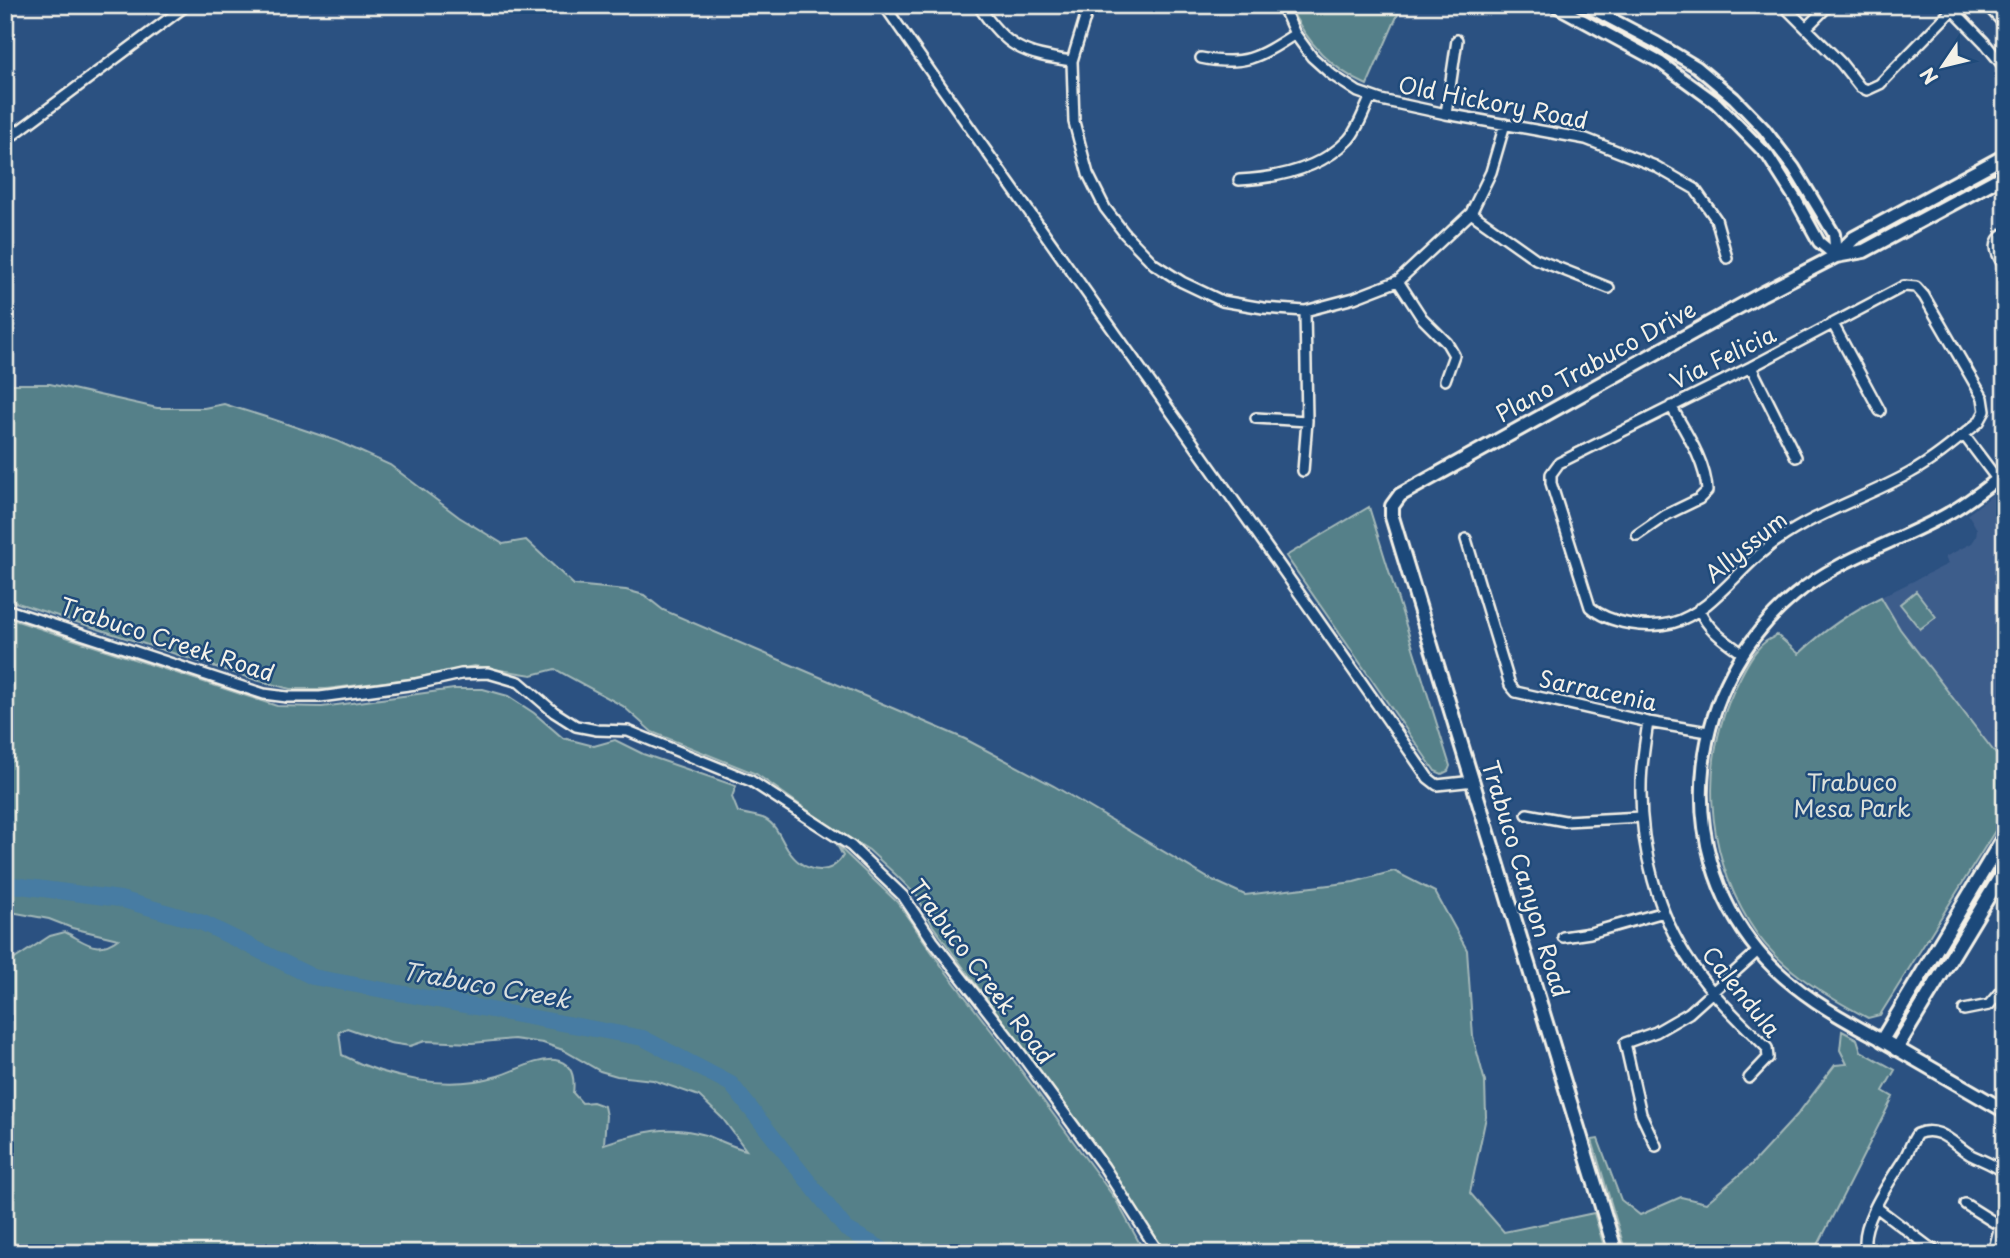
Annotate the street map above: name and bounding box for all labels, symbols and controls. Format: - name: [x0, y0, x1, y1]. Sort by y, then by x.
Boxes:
- north arrow: [1909, 32, 1979, 102]
- text: N: [1912, 62, 1944, 91]
- street label: Old Hickory Road: [1396, 66, 1591, 137]
- street label: Plano Trabuco Drive: [1489, 291, 1702, 430]
- street label: Via Felicia: [1663, 316, 1782, 397]
- street label: Allyssum: [1696, 501, 1794, 590]
- street label: Trabuco Creek Road: [56, 587, 279, 690]
- street label: Sarracenia: [1536, 660, 1661, 719]
- street label: Trabuco Canyon Road: [1474, 756, 1579, 1001]
- park label: Trabuco Mesa Park: [1793, 764, 1911, 825]
- street label: Trabuco Creek Road: [901, 871, 1064, 1071]
- street label: Calendula: [1694, 938, 1790, 1045]
- water label: Trabuco Creek: [399, 952, 575, 1017]

